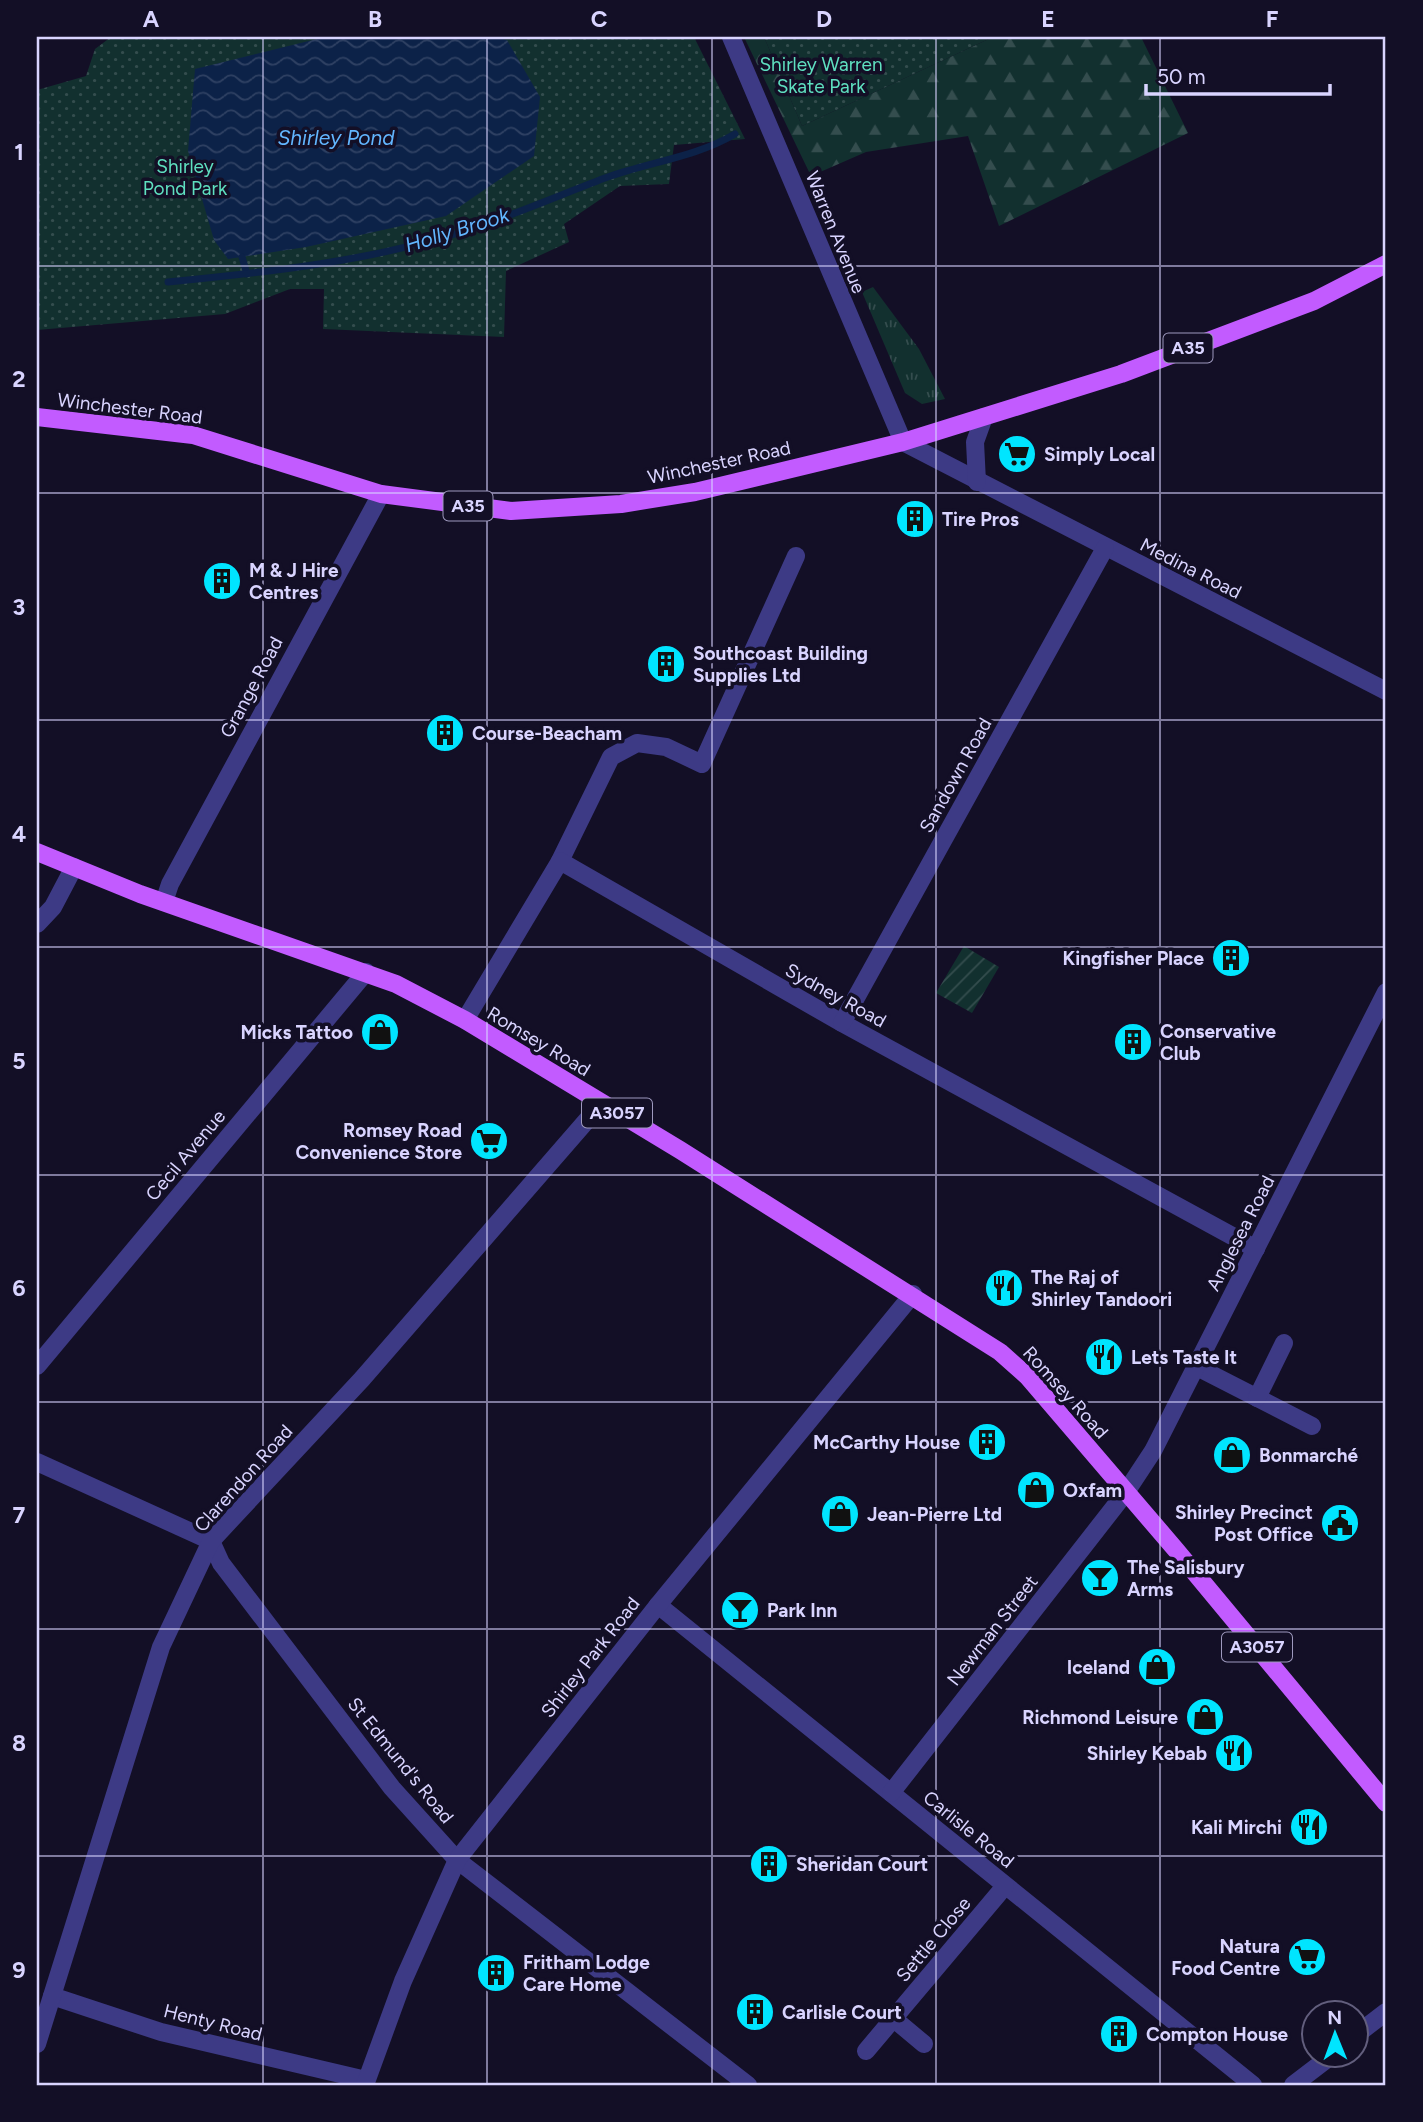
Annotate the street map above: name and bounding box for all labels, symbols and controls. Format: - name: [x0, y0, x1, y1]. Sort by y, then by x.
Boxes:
- text: A: [143, 5, 160, 33]
- text: B: [368, 5, 382, 33]
- text: C: [591, 5, 608, 33]
- text: D: [816, 5, 832, 33]
- text: E: [1041, 5, 1055, 33]
- text: F: [1266, 5, 1279, 33]
- scale bar: [1146, 52, 1330, 96]
- park label: Shirley Warren Skate Park: [759, 53, 883, 98]
- text: 50 m: [1157, 64, 1206, 89]
- water label: Shirley Pond: [277, 125, 395, 150]
- text: 1: [14, 138, 24, 166]
- park label: Shirley Pond Park: [143, 155, 228, 200]
- street label: Warren Avenue: [801, 168, 871, 297]
- water label: Holly Brook: [402, 202, 513, 257]
- road number: A35: [1164, 334, 1212, 362]
- text: 2: [12, 365, 26, 393]
- street label: Winchester Road: [56, 388, 204, 429]
- supermarket icon: Simply Local: [996, 433, 1038, 475]
- street label: Winchester Road: [645, 436, 793, 489]
- place label: Simply Local: [1044, 443, 1155, 466]
- road number: A35: [444, 492, 492, 520]
- building icon: Tire Pros: [894, 498, 936, 540]
- place label: Tire Pros: [942, 508, 1019, 531]
- street label: Medina Road: [1136, 533, 1245, 604]
- place label: M & J Hire Centres: [249, 559, 339, 604]
- building icon: M & J Hire Centres: [201, 560, 243, 602]
- text: 3: [13, 593, 25, 621]
- street label: Grange Road: [215, 633, 288, 742]
- place label: Southcoast Building Supplies Ltd: [693, 642, 868, 687]
- building icon: Southcoast Building Supplies Ltd: [645, 643, 687, 685]
- building icon: Course-Beacham: [424, 712, 466, 754]
- street label: Sandown Road: [914, 714, 996, 837]
- place label: Course-Beacham: [472, 722, 622, 745]
- text: 4: [12, 820, 26, 848]
- building icon: Kingfisher Place: [1210, 937, 1252, 979]
- place label: Kingfisher Place: [1063, 947, 1204, 970]
- street label: Sydney Road: [781, 958, 890, 1033]
- street label: Romsey Road: [483, 1002, 595, 1081]
- shop icon: Micks Tattoo: [359, 1011, 401, 1053]
- place label: Conservative Club: [1160, 1020, 1276, 1065]
- place label: Micks Tattoo: [241, 1021, 353, 1044]
- building icon: Conservative Club: [1112, 1021, 1154, 1063]
- text: 5: [12, 1047, 26, 1075]
- road number: A3057: [582, 1098, 652, 1128]
- street label: Cecil Avenue: [141, 1105, 230, 1206]
- place label: Romsey Road Convenience Store: [296, 1119, 462, 1164]
- supermarket icon: Romsey Road Convenience Store: [468, 1120, 510, 1162]
- street label: Anglesea Road: [1201, 1172, 1279, 1295]
- place label: The Raj of Shirley Tandoori: [1031, 1266, 1172, 1311]
- restaurant icon: The Raj of Shirley Tandoori: [983, 1267, 1025, 1309]
- text: 6: [12, 1274, 26, 1302]
- restaurant icon: Lets Taste It: [1083, 1336, 1125, 1378]
- street label: Romsey Road: [1018, 1341, 1113, 1443]
- place label: Lets Taste It: [1131, 1346, 1238, 1369]
- street label: Clarendon Road: [189, 1420, 297, 1537]
- building icon: McCarthy House: [966, 1421, 1008, 1463]
- place label: McCarthy House: [813, 1431, 960, 1454]
- shop icon: Bonmarché: [1211, 1434, 1253, 1476]
- place label: Bonmarché: [1259, 1444, 1359, 1467]
- shop icon: Oxfam: [1015, 1469, 1057, 1511]
- place label: Oxfam: [1063, 1479, 1122, 1502]
- shop icon: Jean-Pierre Ltd: [819, 1493, 861, 1535]
- text: 7: [13, 1501, 26, 1529]
- place label: Shirley Precinct Post Office: [1175, 1501, 1313, 1546]
- public building icon: Shirley Precinct Post Office: [1319, 1502, 1361, 1544]
- place label: Jean-Pierre Ltd: [867, 1503, 1002, 1526]
- place label: The Salisbury Arms: [1127, 1556, 1244, 1601]
- bar icon: The Salisbury Arms: [1079, 1557, 1121, 1599]
- street label: Newman Street: [942, 1570, 1043, 1690]
- bar icon: Park Inn: [719, 1589, 761, 1631]
- street label: Shirley Park Road: [536, 1592, 645, 1722]
- place label: Park Inn: [767, 1599, 837, 1622]
- road number: A3057: [1222, 1632, 1292, 1662]
- shop icon: Iceland: [1136, 1646, 1178, 1688]
- place label: Iceland: [1067, 1656, 1130, 1679]
- street label: St Edmund's Road: [343, 1693, 458, 1828]
- shop icon: Richmond Leisure: [1184, 1696, 1226, 1738]
- place label: Richmond Leisure: [1022, 1706, 1178, 1729]
- text: 8: [12, 1729, 26, 1757]
- restaurant icon: Shirley Kebab: [1213, 1732, 1255, 1774]
- place label: Shirley Kebab: [1087, 1742, 1207, 1765]
- street label: Carlisle Road: [919, 1786, 1019, 1873]
- restaurant icon: Kali Mirchi: [1288, 1806, 1330, 1848]
- place label: Kali Mirchi: [1191, 1816, 1282, 1839]
- building icon: Sheridan Court: [748, 1843, 790, 1885]
- place label: Sheridan Court: [796, 1853, 929, 1876]
- street label: Settle Close: [891, 1892, 976, 1986]
- place label: Natura Food Centre: [1171, 1935, 1280, 1980]
- supermarket icon: Natura Food Centre: [1286, 1936, 1328, 1978]
- place label: Fritham Lodge Care Home: [523, 1951, 650, 1996]
- building icon: Fritham Lodge Care Home: [475, 1952, 517, 1994]
- text: 9: [12, 1956, 26, 1984]
- building icon: Carlisle Court: [734, 1991, 776, 2033]
- street label: Henty Road: [161, 1999, 265, 2046]
- north arrow: [1300, 2000, 1370, 2070]
- place label: Carlisle Court: [782, 2001, 902, 2024]
- text: N: [1327, 2006, 1342, 2029]
- building icon: Compton House: [1098, 2013, 1140, 2055]
- place label: Compton House: [1146, 2023, 1289, 2046]

